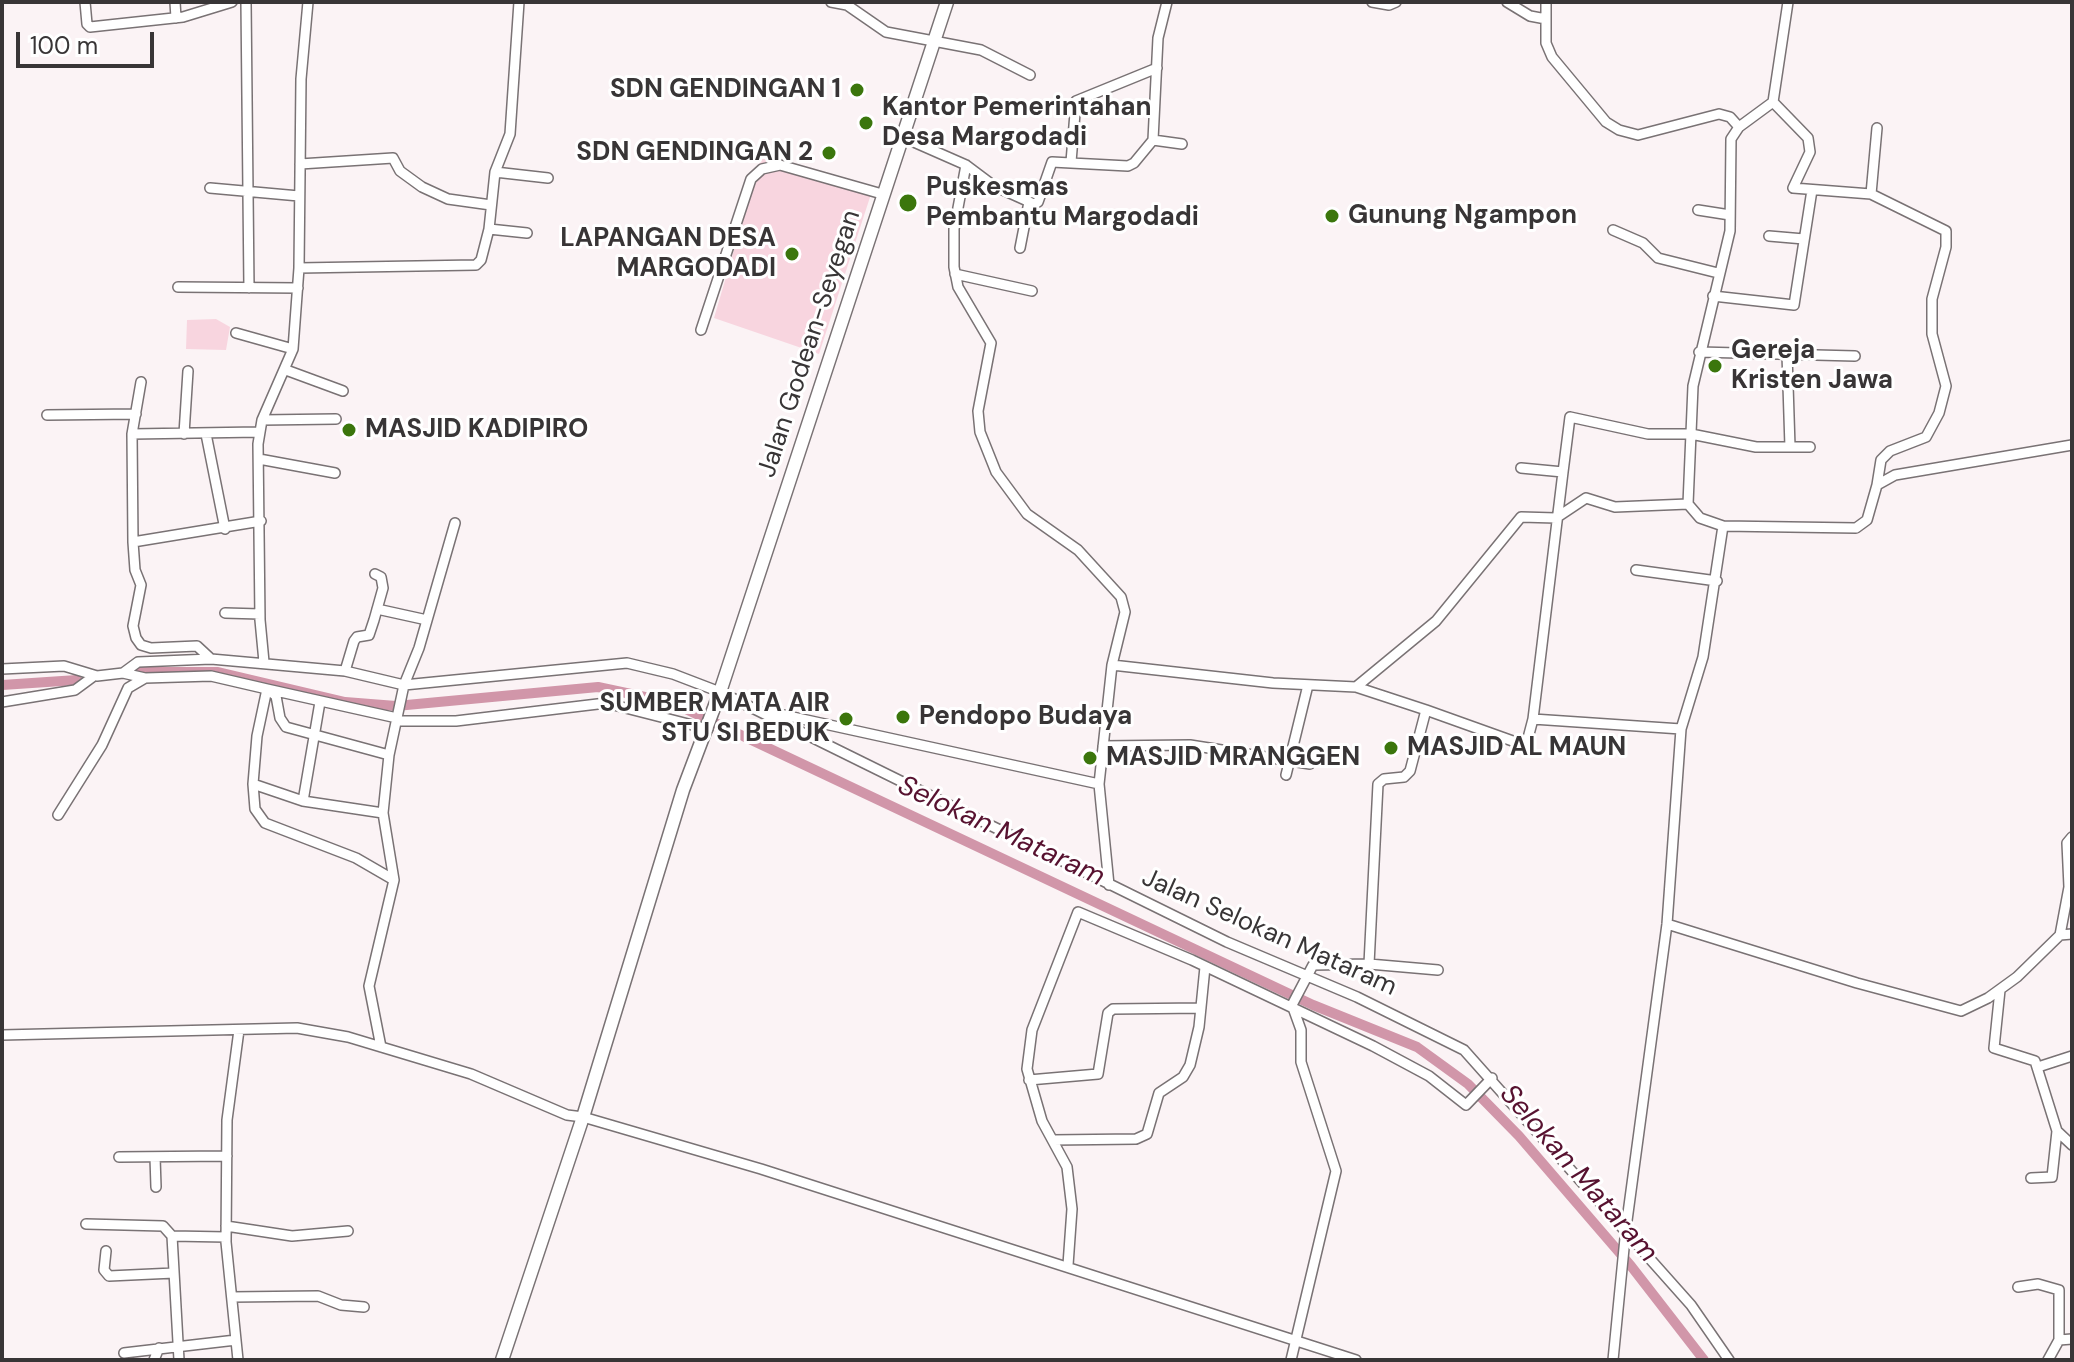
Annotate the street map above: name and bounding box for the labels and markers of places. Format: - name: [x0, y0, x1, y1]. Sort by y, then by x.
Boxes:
- place label: SDN GENDINGAN 1: [610, 74, 841, 106]
- marker: SDN GENDINGAN 1: [848, 81, 866, 99]
- place label: Kantor Pemerintahan Desa Margodadi: [882, 92, 1152, 154]
- marker: Kantor Pemerintahan Desa Margodadi: [857, 114, 875, 132]
- place label: SDN GENDINGAN 2: [576, 137, 813, 169]
- marker: SDN GENDINGAN 2: [820, 144, 838, 162]
- place label: Puskesmas Pembantu Margodadi: [926, 172, 1199, 234]
- marker: Puskesmas Pembantu Margodadi: [897, 192, 919, 214]
- place label: Gunung Ngampon: [1348, 200, 1577, 232]
- marker: Gunung Ngampon: [1323, 207, 1341, 225]
- place label: LAPANGAN DESA MARGODADI: [560, 223, 776, 284]
- marker: LAPANGAN DESA MARGODADI: [783, 245, 801, 263]
- place label: Gereja Kristen Jawa: [1731, 335, 1893, 396]
- marker: Gereja Kristen Jawa: [1706, 357, 1724, 375]
- place label: MASJID KADIPIRO: [365, 414, 588, 446]
- marker: MASJID KADIPIRO: [340, 421, 358, 439]
- place label: SUMBER MATA AIR STU SI BEDUK: [600, 688, 830, 750]
- place label: Pendopo Budaya: [919, 701, 1132, 733]
- marker: Pendopo Budaya: [894, 708, 912, 726]
- marker: SUMBER MATA AIR STU SI BEDUK: [837, 710, 855, 728]
- place label: MASJID AL MAUN: [1407, 732, 1626, 764]
- marker: MASJID AL MAUN: [1382, 739, 1400, 757]
- place label: MASJID MRANGGEN: [1106, 742, 1360, 774]
- marker: MASJID MRANGGEN: [1081, 749, 1099, 767]

